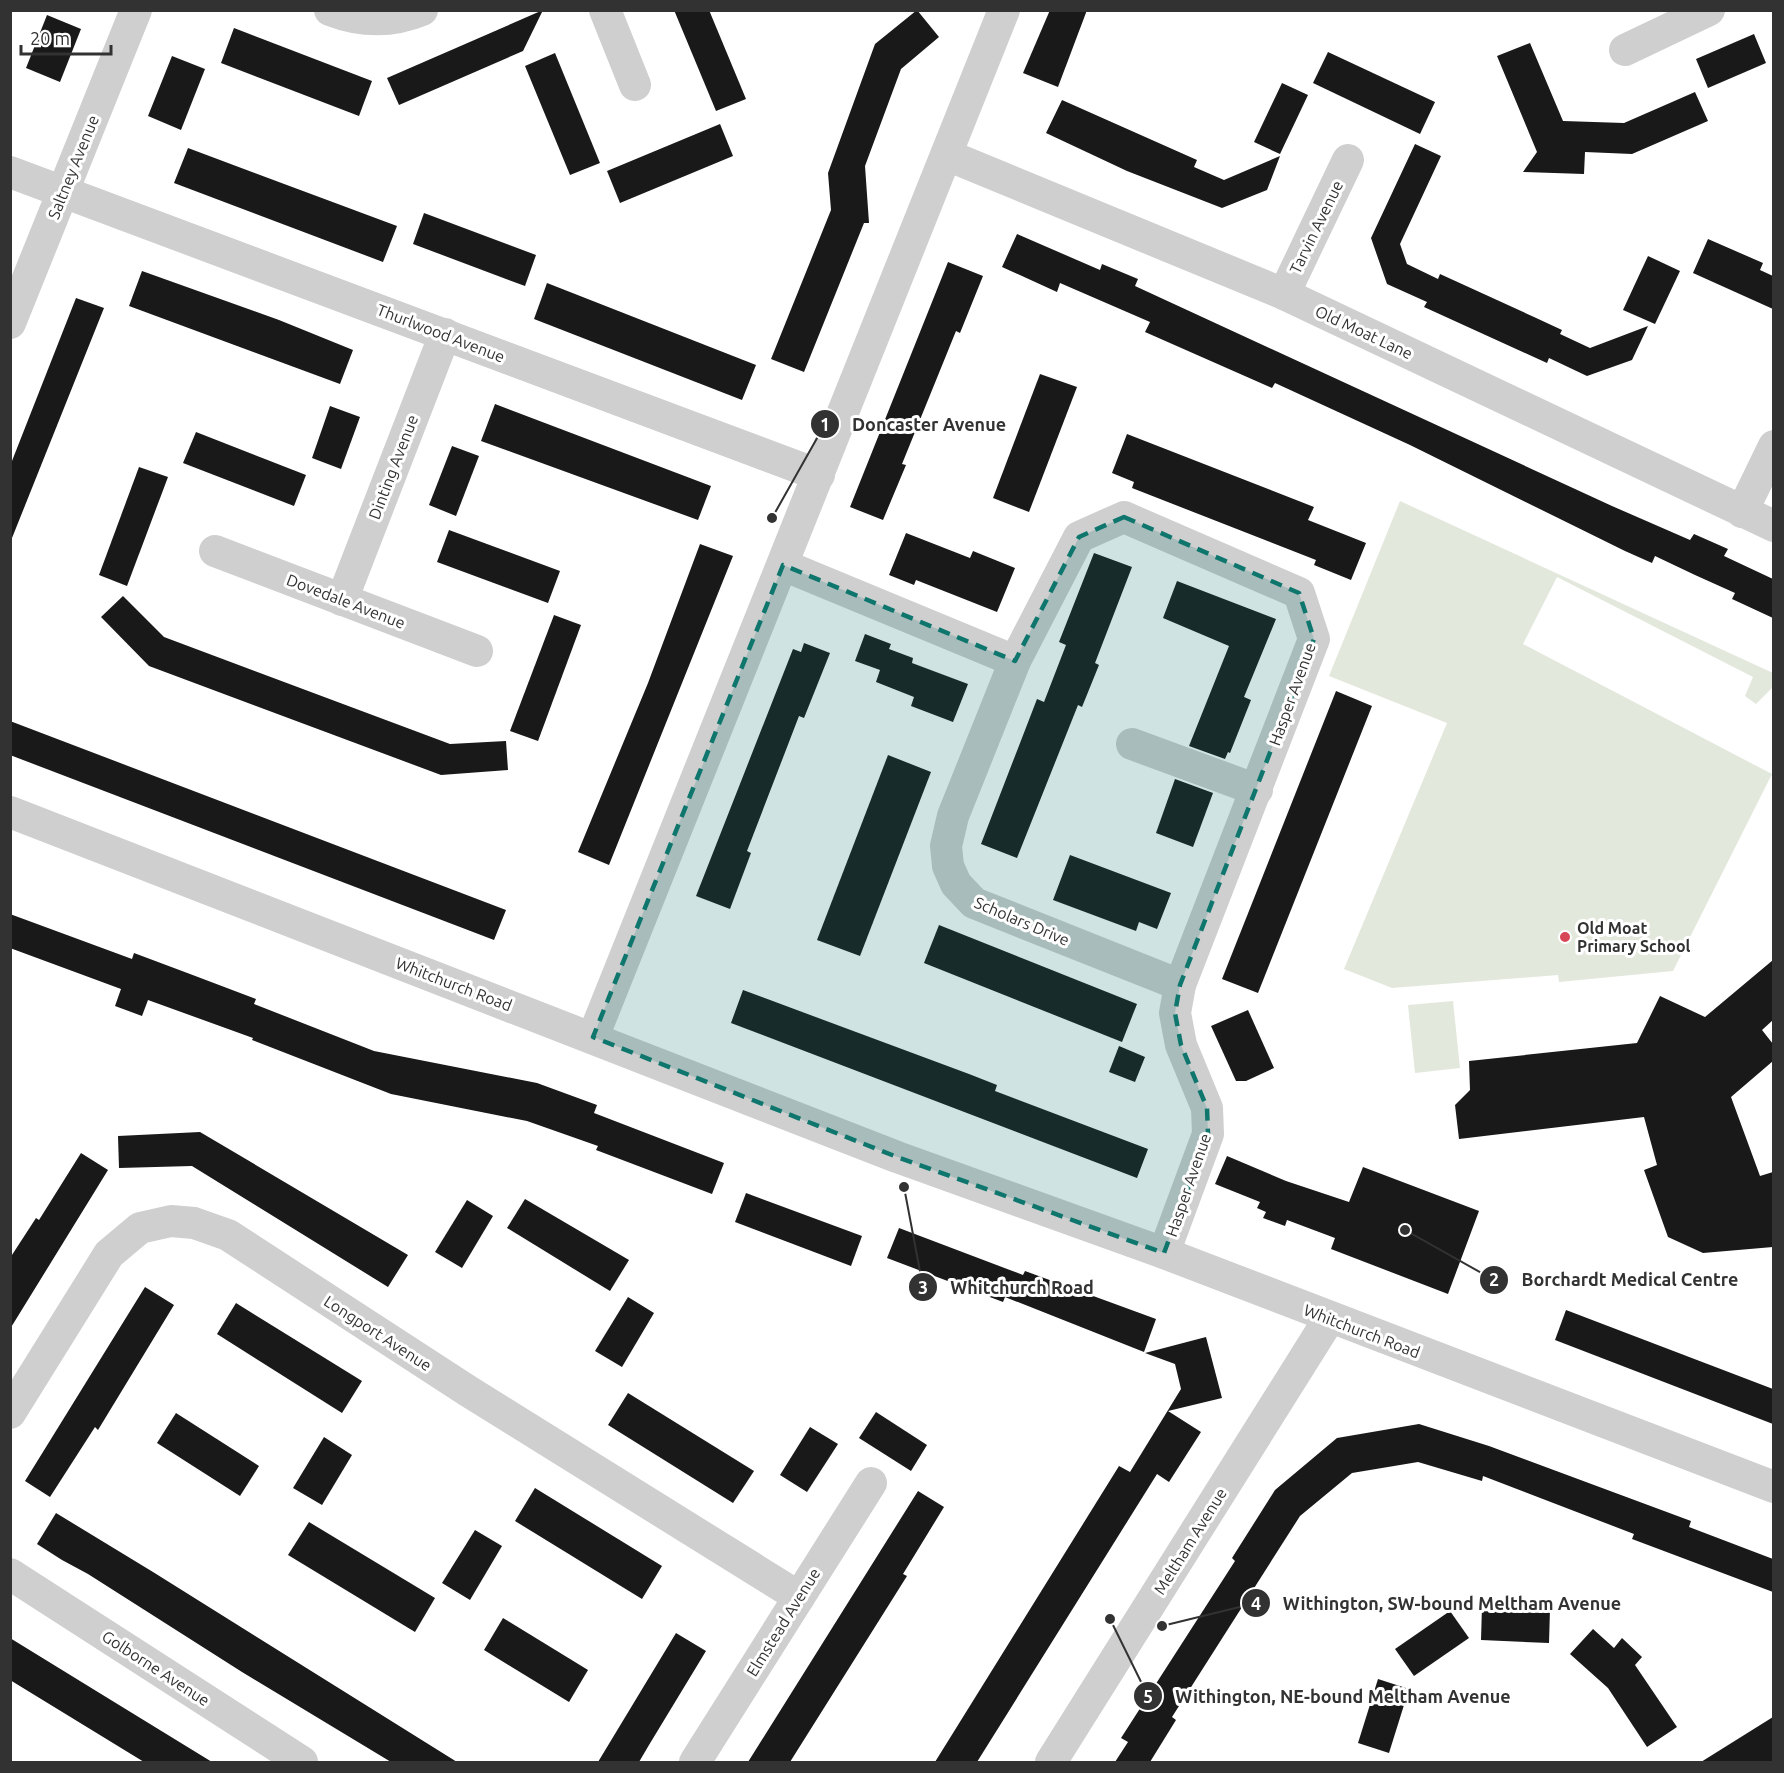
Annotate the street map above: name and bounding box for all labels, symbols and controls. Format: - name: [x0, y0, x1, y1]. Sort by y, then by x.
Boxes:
- scale bar: [21, 18, 111, 56]
- text: 20 m: [30, 28, 70, 48]
- street label: Saltney Avenue: [44, 112, 102, 222]
- street label: Tarvin Avenue: [1286, 178, 1346, 276]
- street label: Thurlwood Avenue: [375, 300, 507, 366]
- street label: Old Moat Lane: [1312, 302, 1416, 362]
- callout: Doncaster Avenue: [810, 406, 1018, 442]
- street label: Dinting Avenue: [365, 412, 421, 522]
- text: 1: [820, 414, 830, 434]
- text: Doncaster Avenue: [852, 414, 1006, 434]
- street label: Dovedale Avenue: [284, 570, 408, 632]
- street label: Hasper Avenue: [1265, 640, 1319, 748]
- street label: Scholars Drive: [972, 893, 1072, 949]
- place label: Old Moat Primary School: [1577, 919, 1691, 955]
- marker: Old Moat Primary School: [1558, 930, 1572, 944]
- street label: Whitchurch Road: [393, 954, 515, 1014]
- street label: Hasper Avenue: [1162, 1131, 1214, 1239]
- callout: Borchardt Medical Centre: [1479, 1262, 1750, 1298]
- callout: Whitchurch Road: [908, 1269, 1106, 1305]
- text: 2: [1489, 1269, 1499, 1289]
- text: Borchardt Medical Centre: [1521, 1269, 1739, 1289]
- text: 3: [918, 1277, 928, 1297]
- text: Whitchurch Road: [950, 1277, 1094, 1297]
- street label: Longport Avenue: [321, 1292, 435, 1374]
- street label: Whitchurch Road: [1301, 1301, 1423, 1361]
- street label: Meltham Avenue: [1150, 1485, 1230, 1597]
- street label: Elmstead Avenue: [742, 1565, 824, 1679]
- callout: Withington, SW-bound Meltham Avenue: [1241, 1585, 1633, 1621]
- text: 4: [1251, 1593, 1261, 1613]
- text: Withington, SW-bound Meltham Avenue: [1283, 1593, 1621, 1613]
- street label: Golborne Avenue: [99, 1627, 213, 1709]
- callout: Withington, NE-bound Meltham Avenue: [1133, 1678, 1522, 1714]
- text: 5: [1143, 1686, 1153, 1706]
- text: Withington, NE-bound Meltham Avenue: [1175, 1686, 1511, 1706]

